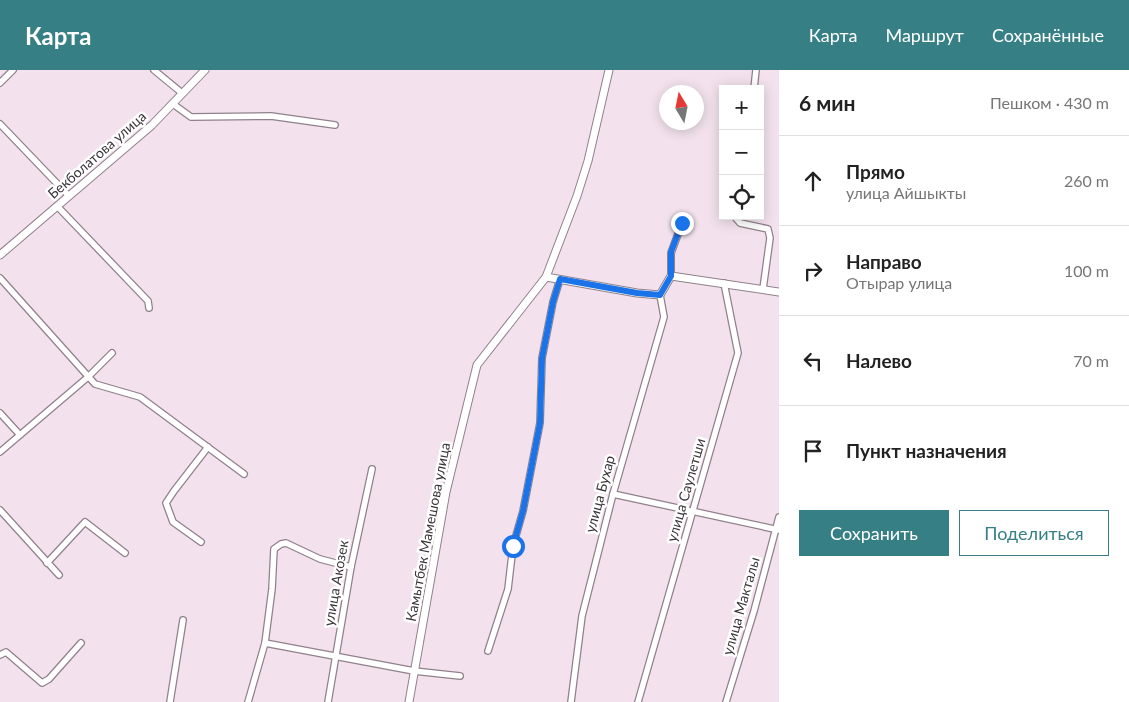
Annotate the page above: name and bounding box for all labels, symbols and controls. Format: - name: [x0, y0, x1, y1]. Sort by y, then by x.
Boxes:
- text: Карта: [25, 21, 92, 50]
- text: Карта: [809, 24, 857, 46]
- text: Маршрут: [885, 24, 964, 46]
- text: Сохранённые: [992, 24, 1104, 46]
- north arrow: [659, 85, 704, 130]
- map controls: [719, 85, 764, 220]
- button: +: [719, 85, 764, 130]
- text: 6 мин: [799, 90, 856, 115]
- text: Пешком · 430 m: [990, 93, 1109, 112]
- street label: Бекболатова улица: [44, 107, 149, 202]
- button: −: [719, 130, 764, 175]
- text: Прямо: [846, 160, 905, 183]
- icon: ahead: [799, 167, 827, 195]
- text: 260 m: [1064, 171, 1109, 190]
- button: locate: [719, 175, 764, 220]
- text: улица Айшыкты: [846, 183, 966, 202]
- route end: [671, 212, 694, 235]
- text: Направо: [846, 250, 922, 273]
- icon: right: [799, 257, 827, 285]
- text: 100 m: [1064, 261, 1109, 280]
- text: Отырар улица: [846, 273, 952, 292]
- icon: left: [799, 347, 827, 375]
- text: Налево: [846, 349, 912, 372]
- text: 70 m: [1073, 351, 1109, 370]
- street label: улица Саулетши: [663, 436, 708, 543]
- icon: arrive: [799, 437, 827, 465]
- text: Пункт назначения: [846, 439, 1007, 462]
- street label: Камытбек Мамешова улица: [402, 441, 453, 623]
- street label: улица Бухар: [581, 453, 618, 534]
- button: Сохранить: [799, 510, 949, 556]
- button: Поделиться: [959, 510, 1109, 556]
- route start: [502, 535, 525, 558]
- street label: улица Акозек: [320, 538, 352, 627]
- street label: улица Макталы: [718, 555, 763, 657]

